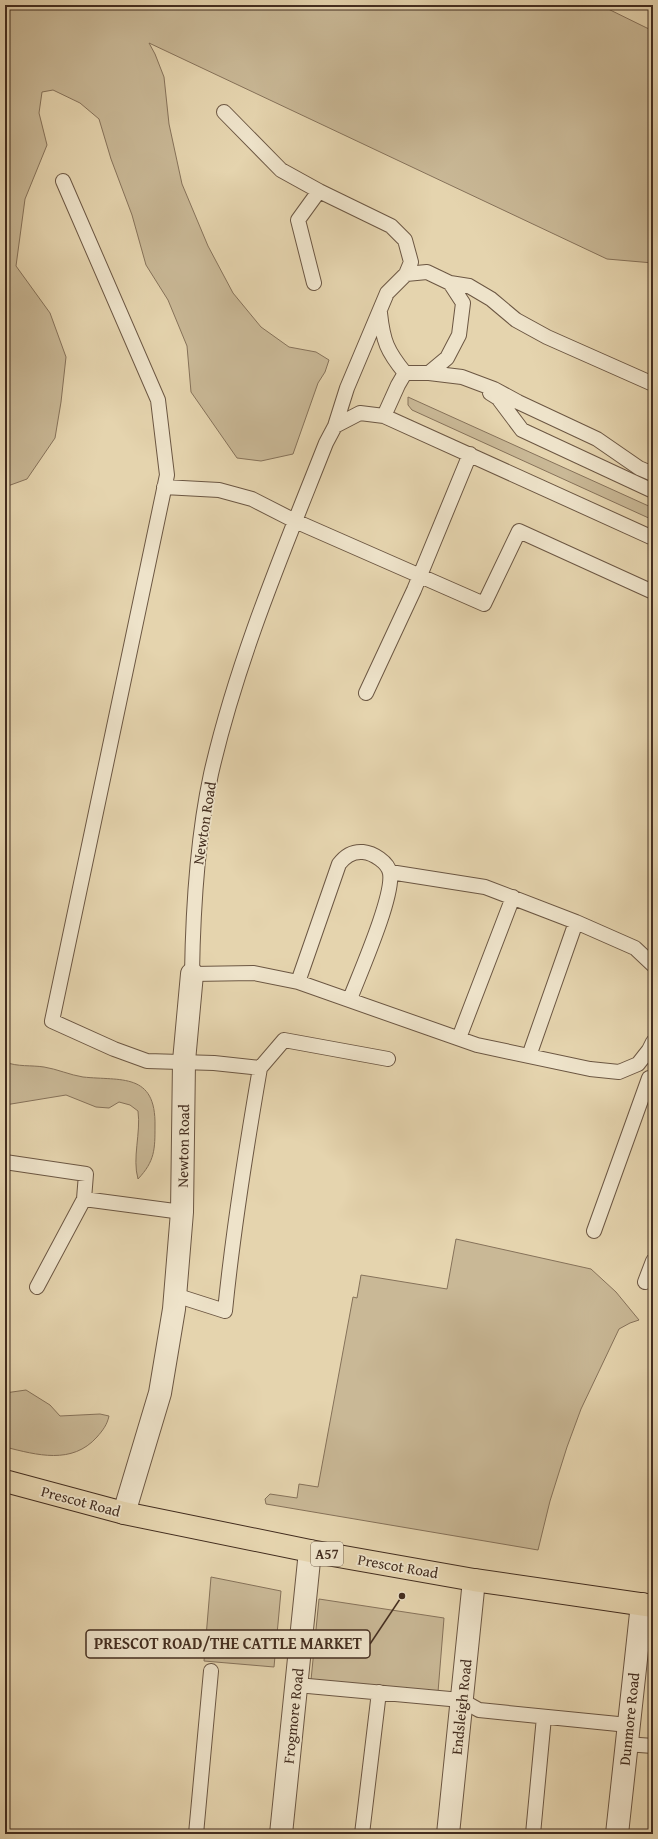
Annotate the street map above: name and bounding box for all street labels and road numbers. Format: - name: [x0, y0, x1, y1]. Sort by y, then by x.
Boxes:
- street label: Newton Road: [187, 780, 221, 866]
- street label: Newton Road: [172, 1104, 194, 1188]
- street label: Prescot Road: [39, 1480, 123, 1522]
- road number: A57: [311, 1542, 343, 1566]
- street label: Prescot Road: [356, 1549, 440, 1583]
- street label: Endsleigh Road: [446, 1658, 476, 1756]
- street label: Frogmore Road: [278, 1667, 308, 1765]
- street label: Dunmore Road: [614, 1672, 644, 1766]

